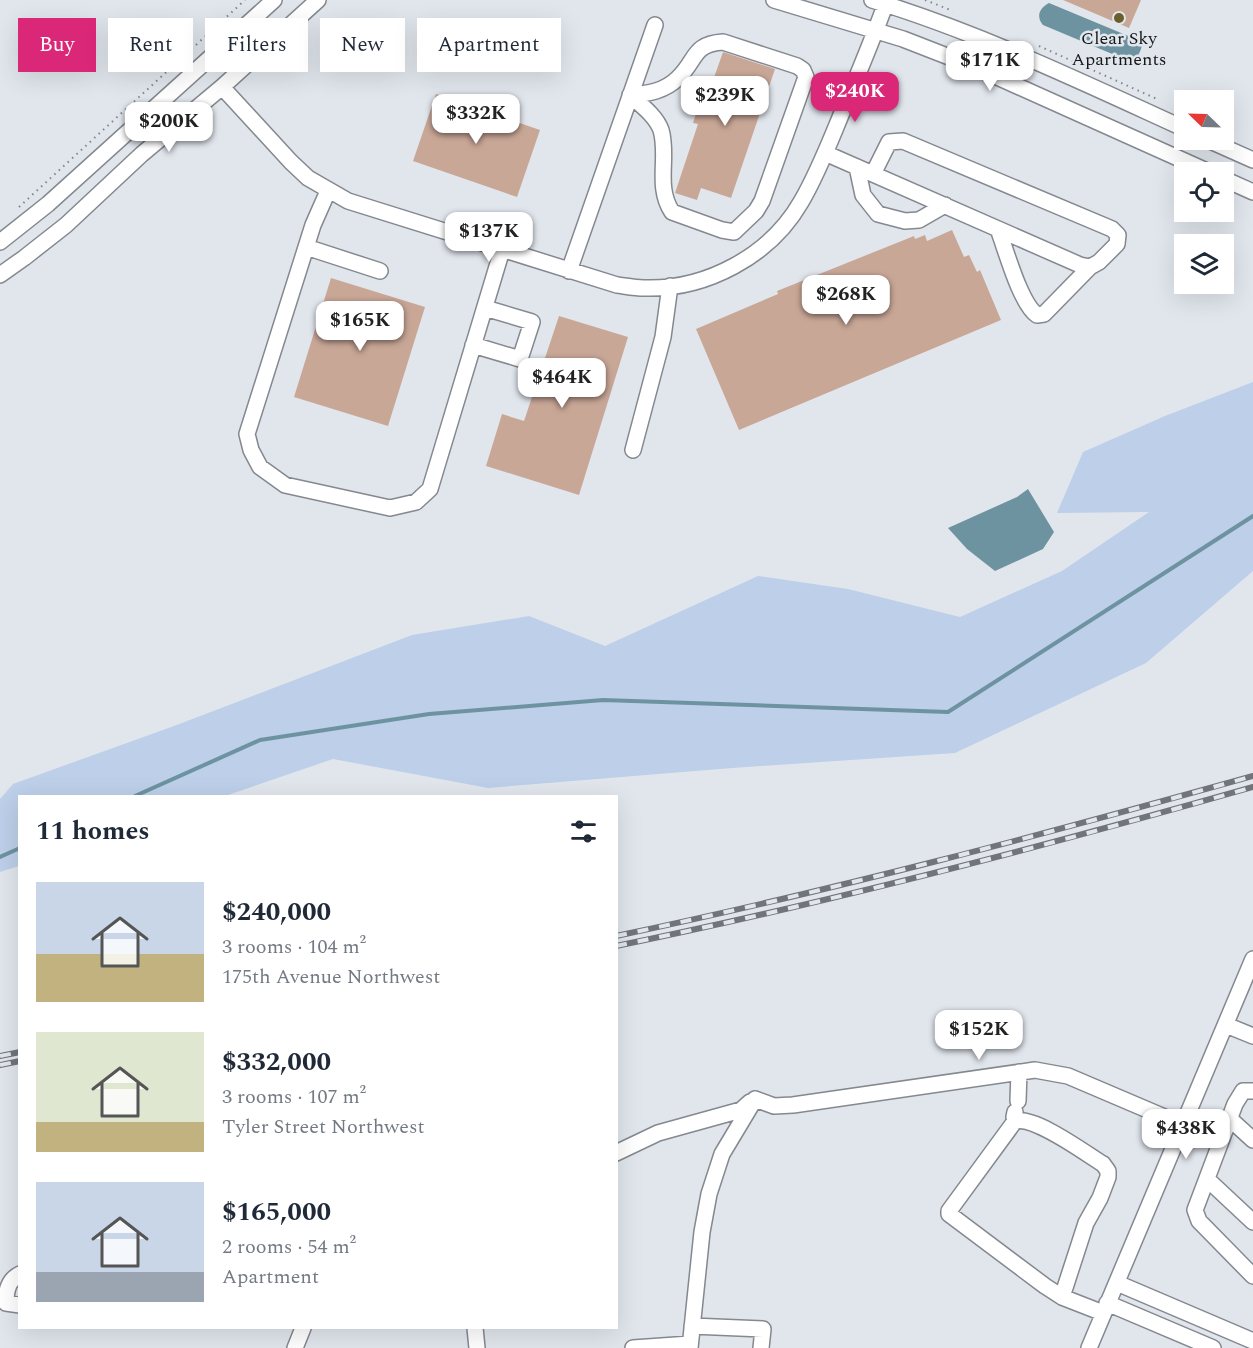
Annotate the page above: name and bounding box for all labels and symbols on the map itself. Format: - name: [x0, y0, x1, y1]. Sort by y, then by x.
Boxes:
- marker: Clear Sky Apartments: [1112, 11, 1126, 25]
- place label: Clear Sky Apartments: [1071, 25, 1167, 73]
- pin: $171K: [948, 41, 1032, 92]
- pin: $240K: [813, 72, 897, 123]
- pin: $239K: [683, 76, 767, 127]
- north arrow: [1174, 90, 1234, 150]
- pin: $332K: [434, 94, 518, 145]
- pin: $200K: [127, 102, 211, 153]
- pin: $137K: [447, 212, 531, 263]
- pin: $268K: [804, 275, 888, 326]
- pin: $165K: [318, 301, 402, 352]
- pin: $464K: [520, 358, 604, 409]
- pin: $152K: [937, 1010, 1021, 1061]
- pin: $438K: [1144, 1109, 1228, 1160]

